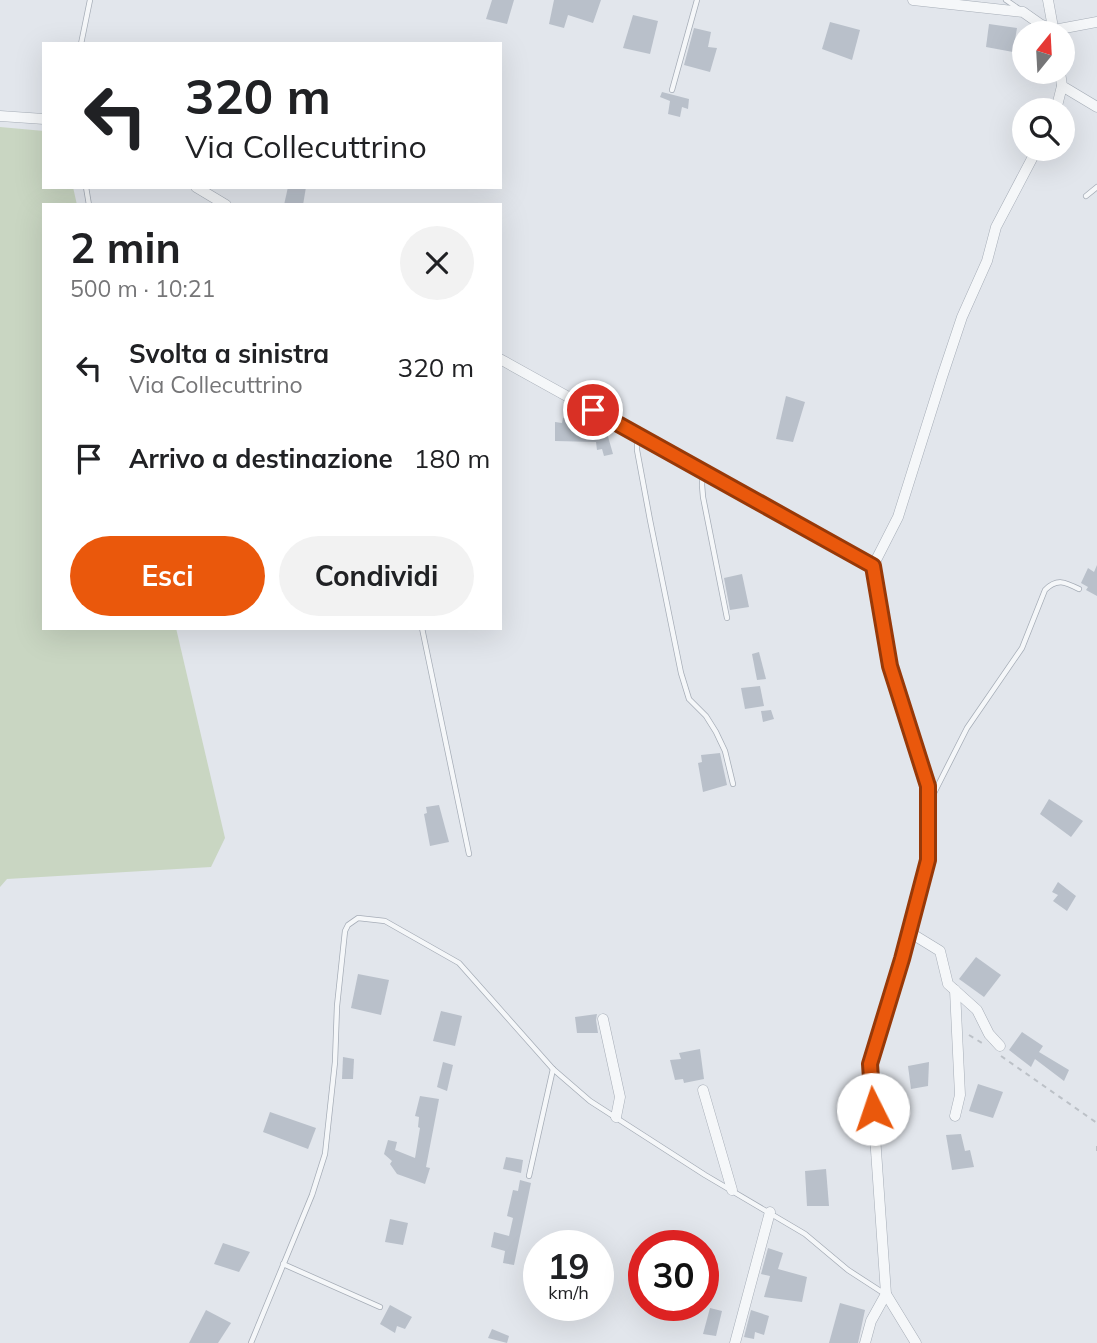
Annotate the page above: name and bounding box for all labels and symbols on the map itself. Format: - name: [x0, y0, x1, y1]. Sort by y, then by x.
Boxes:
- north arrow: [1012, 21, 1074, 84]
- pin: [563, 380, 623, 440]
- position arrow: [836, 1072, 910, 1146]
- speed limit sign: 30: [628, 1230, 719, 1321]

